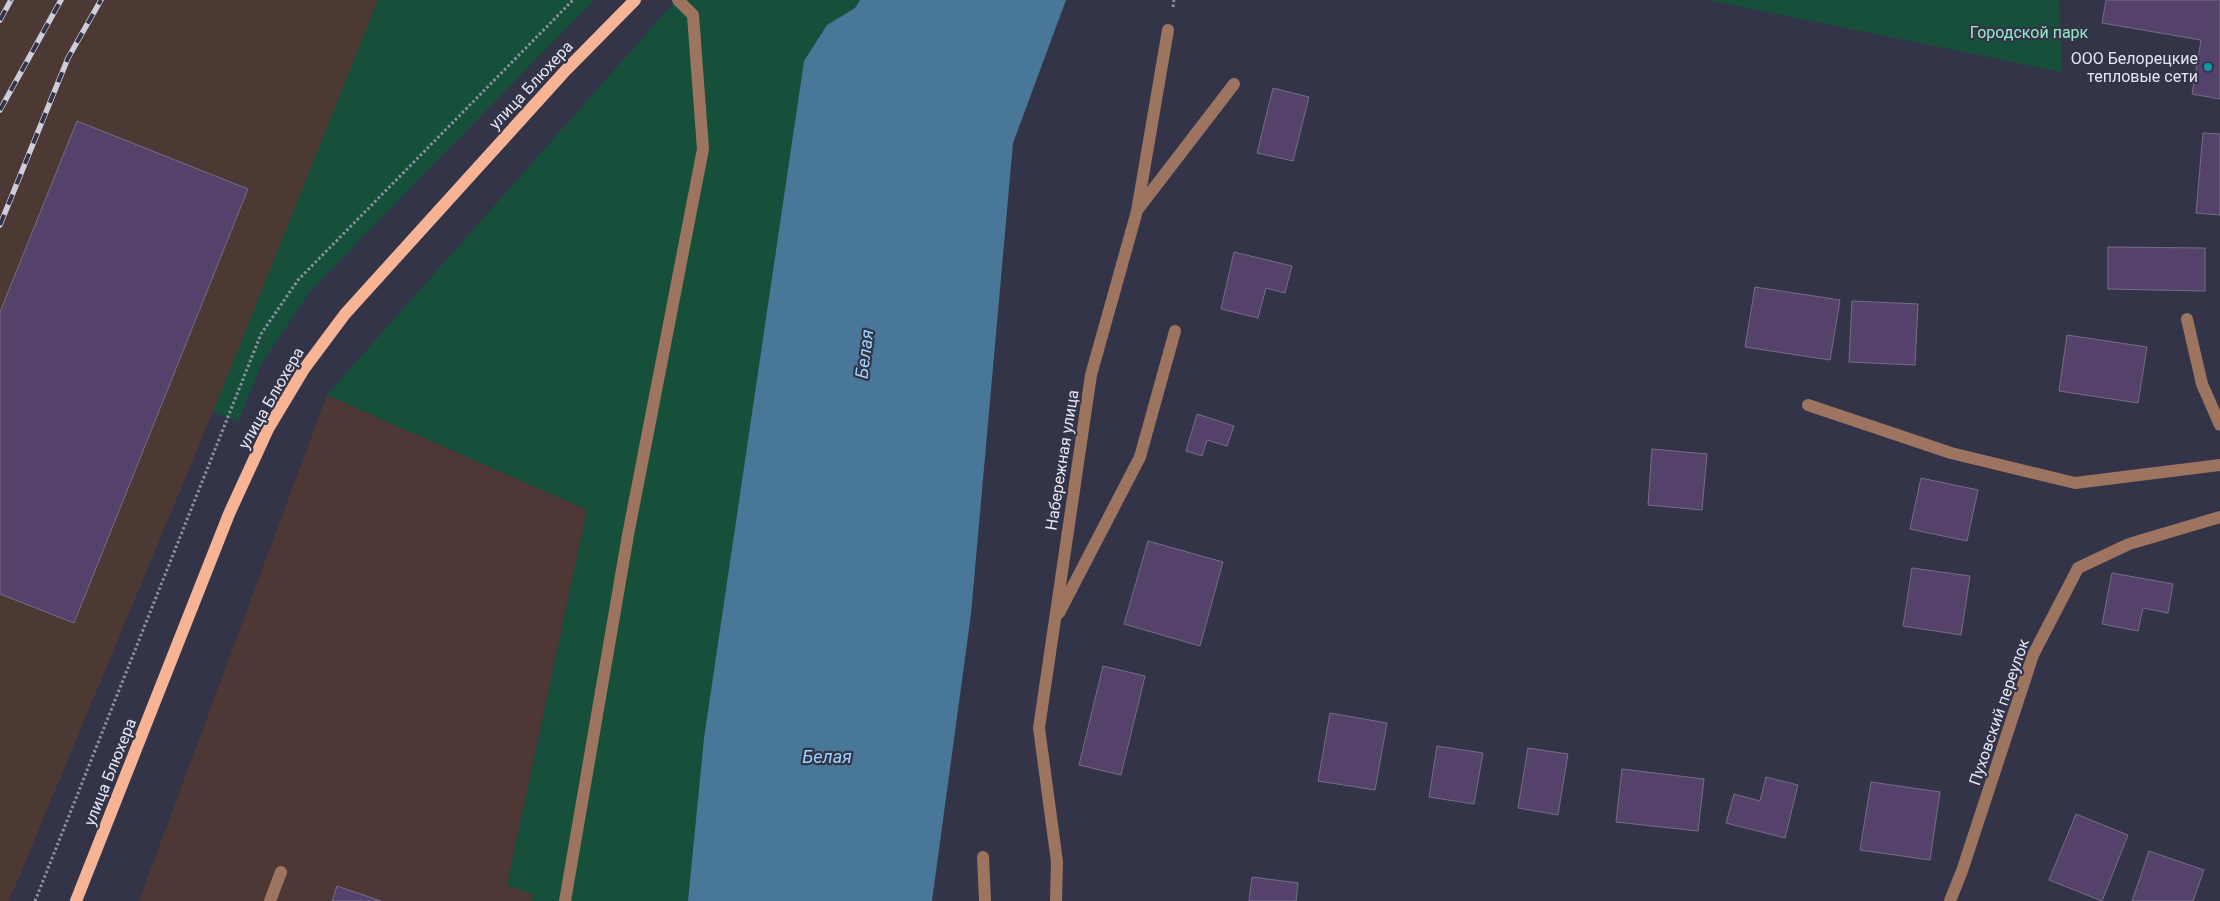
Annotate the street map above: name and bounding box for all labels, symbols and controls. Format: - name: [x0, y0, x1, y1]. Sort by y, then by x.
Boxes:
- park label: Городской парк: [1970, 23, 2089, 42]
- street label: улица Блюхера: [485, 37, 577, 133]
- place label: ООО Белорецкие тепловые сети: [2071, 49, 2198, 86]
- marker: ООО Белорецкие тепловые сети: [2202, 61, 2214, 73]
- water label: Белая: [851, 328, 877, 380]
- street label: улица Блюхера: [234, 344, 308, 452]
- street label: Набережная улица: [1042, 388, 1082, 532]
- street label: Пуховский переулок: [1965, 636, 2033, 788]
- street label: улица Блюхера: [80, 716, 140, 828]
- water label: Белая: [802, 746, 852, 767]

